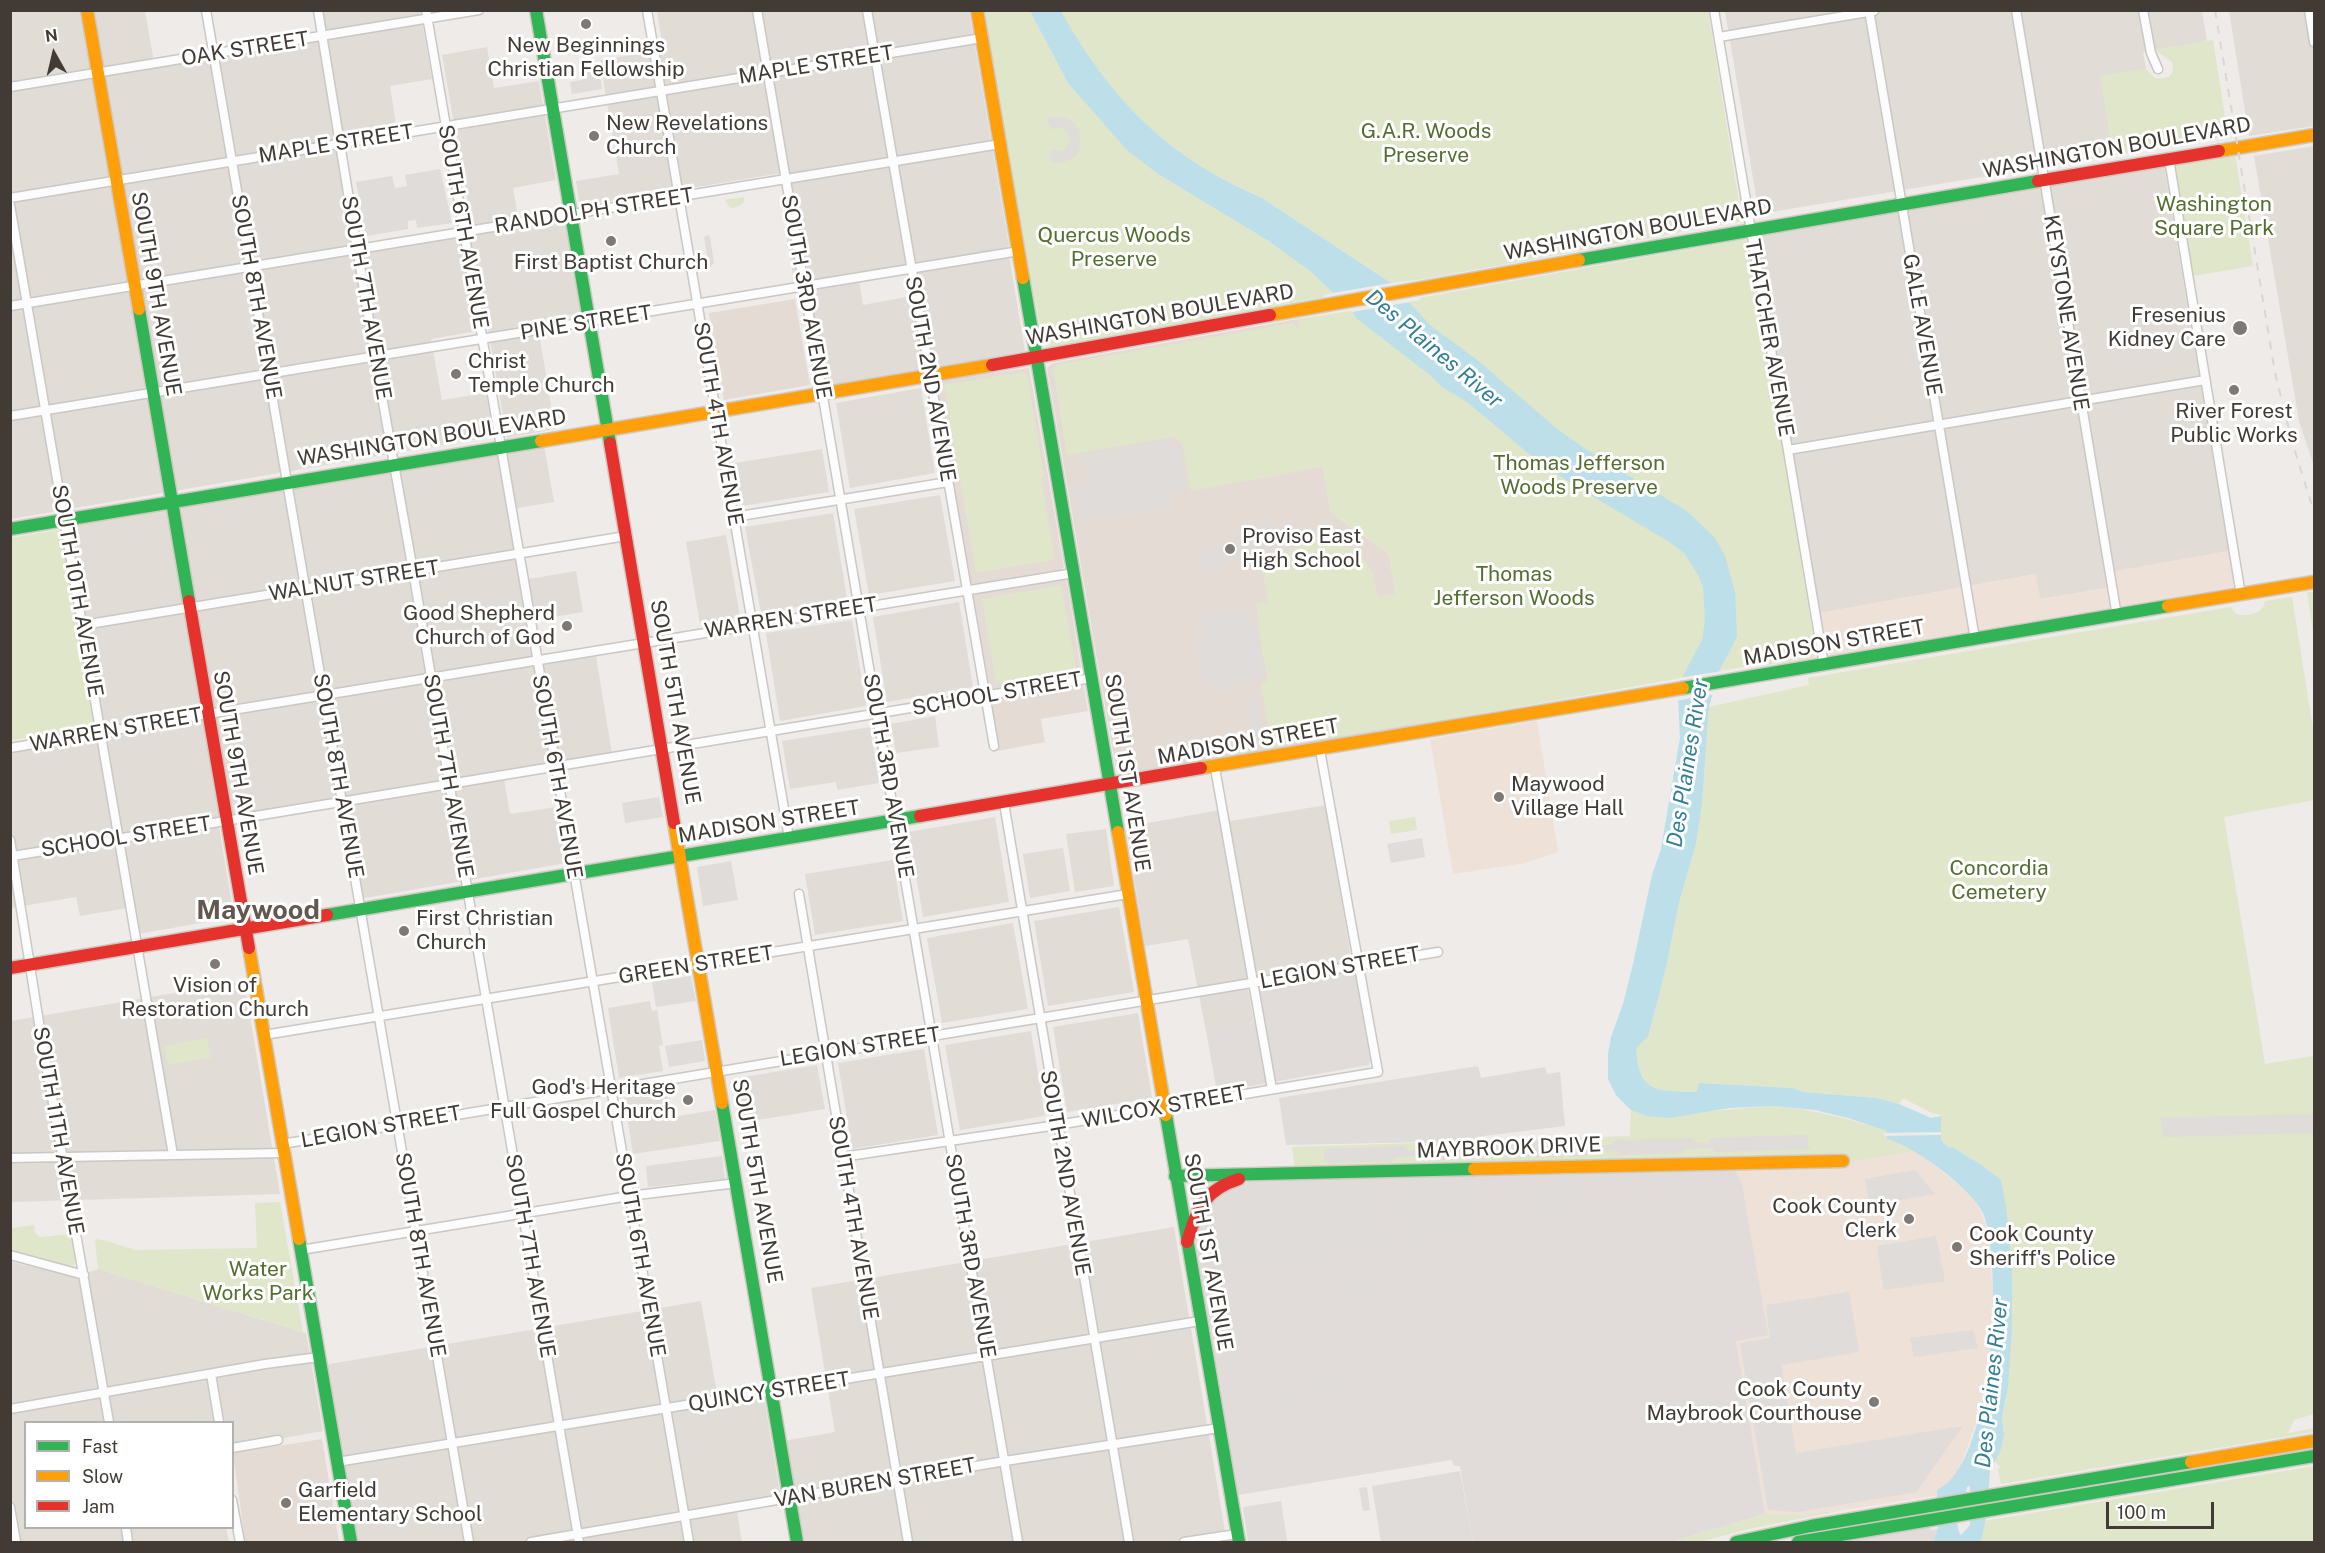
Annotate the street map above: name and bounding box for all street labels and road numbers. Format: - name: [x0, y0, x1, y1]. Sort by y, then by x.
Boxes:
- street label: OAK STREET: [180, 27, 310, 71]
- street label: MAPLE STREET: [737, 40, 895, 90]
- street label: WASHINGTON BOULEVARD: [1981, 112, 2253, 184]
- street label: MAPLE STREET: [257, 119, 415, 169]
- street label: SOUTH 6TH AVENUE: [433, 123, 493, 331]
- street label: RANDOLPH STREET: [493, 183, 695, 239]
- street label: SOUTH 9TH AVENUE: [126, 190, 186, 398]
- street label: SOUTH 8TH AVENUE: [226, 192, 286, 402]
- street label: SOUTH 3RD AVENUE: [776, 193, 836, 401]
- street label: SOUTH 7TH AVENUE: [336, 194, 396, 402]
- street label: WASHINGTON BOULEVARD: [1502, 194, 1774, 266]
- street label: KEYSTONE AVENUE: [2038, 213, 2094, 413]
- street label: THATCHER AVENUE: [1739, 237, 1799, 439]
- street label: GALE AVENUE: [1897, 252, 1947, 398]
- street label: SOUTH 2ND AVENUE: [899, 274, 961, 484]
- street label: WASHINGTON BOULEVARD: [1024, 279, 1296, 351]
- street label: PINE STREET: [518, 300, 654, 346]
- street label: SOUTH 4TH AVENUE: [688, 320, 748, 528]
- street label: WASHINGTON BOULEVARD: [296, 404, 568, 472]
- street label: SOUTH 10TH AVENUE: [46, 483, 108, 699]
- street label: WALNUT STREET: [267, 555, 441, 607]
- street label: WARREN STREET: [703, 592, 879, 644]
- street label: SOUTH 5TH AVENUE: [645, 598, 705, 806]
- street label: MADISON STREET: [1741, 615, 1927, 671]
- street label: SCHOOL STREET: [910, 667, 1084, 721]
- street label: SOUTH 9TH AVENUE: [208, 669, 268, 877]
- street label: SOUTH 8TH AVENUE: [308, 671, 368, 881]
- street label: SOUTH 7TH AVENUE: [418, 672, 478, 880]
- street label: SOUTH 3RD AVENUE: [858, 672, 918, 880]
- street label: SOUTH 1ST AVENUE: [1099, 672, 1155, 874]
- street label: SOUTH 6TH AVENUE: [527, 673, 587, 881]
- street label: WARREN STREET: [28, 702, 204, 758]
- street label: MADISON STREET: [1155, 714, 1341, 770]
- street label: MADISON STREET: [676, 795, 862, 849]
- street label: SCHOOL STREET: [39, 811, 213, 863]
- street label: GREEN STREET: [617, 940, 775, 990]
- street label: LEGION STREET: [1258, 942, 1422, 994]
- street label: LEGION STREET: [778, 1022, 942, 1072]
- street label: SOUTH 11TH AVENUE: [27, 1025, 89, 1237]
- street label: SOUTH 2ND AVENUE: [1034, 1068, 1096, 1278]
- street label: SOUTH 5TH AVENUE: [727, 1077, 787, 1285]
- street label: WILCOX STREET: [1080, 1080, 1248, 1134]
- street label: LEGION STREET: [299, 1101, 463, 1153]
- street label: SOUTH 4TH AVENUE: [823, 1114, 883, 1322]
- street label: MAYBROOK DRIVE: [1416, 1132, 1602, 1164]
- street label: SOUTH 8TH AVENUE: [390, 1150, 450, 1360]
- street label: SOUTH 6TH AVENUE: [610, 1151, 670, 1359]
- street label: SOUTH 1ST AVENUE: [1178, 1151, 1238, 1353]
- street label: SOUTH 7TH AVENUE: [500, 1152, 560, 1360]
- street label: SOUTH 3RD AVENUE: [940, 1152, 1000, 1360]
- street label: QUINCY STREET: [686, 1367, 852, 1417]
- street label: VAN BUREN STREET: [772, 1453, 978, 1513]

